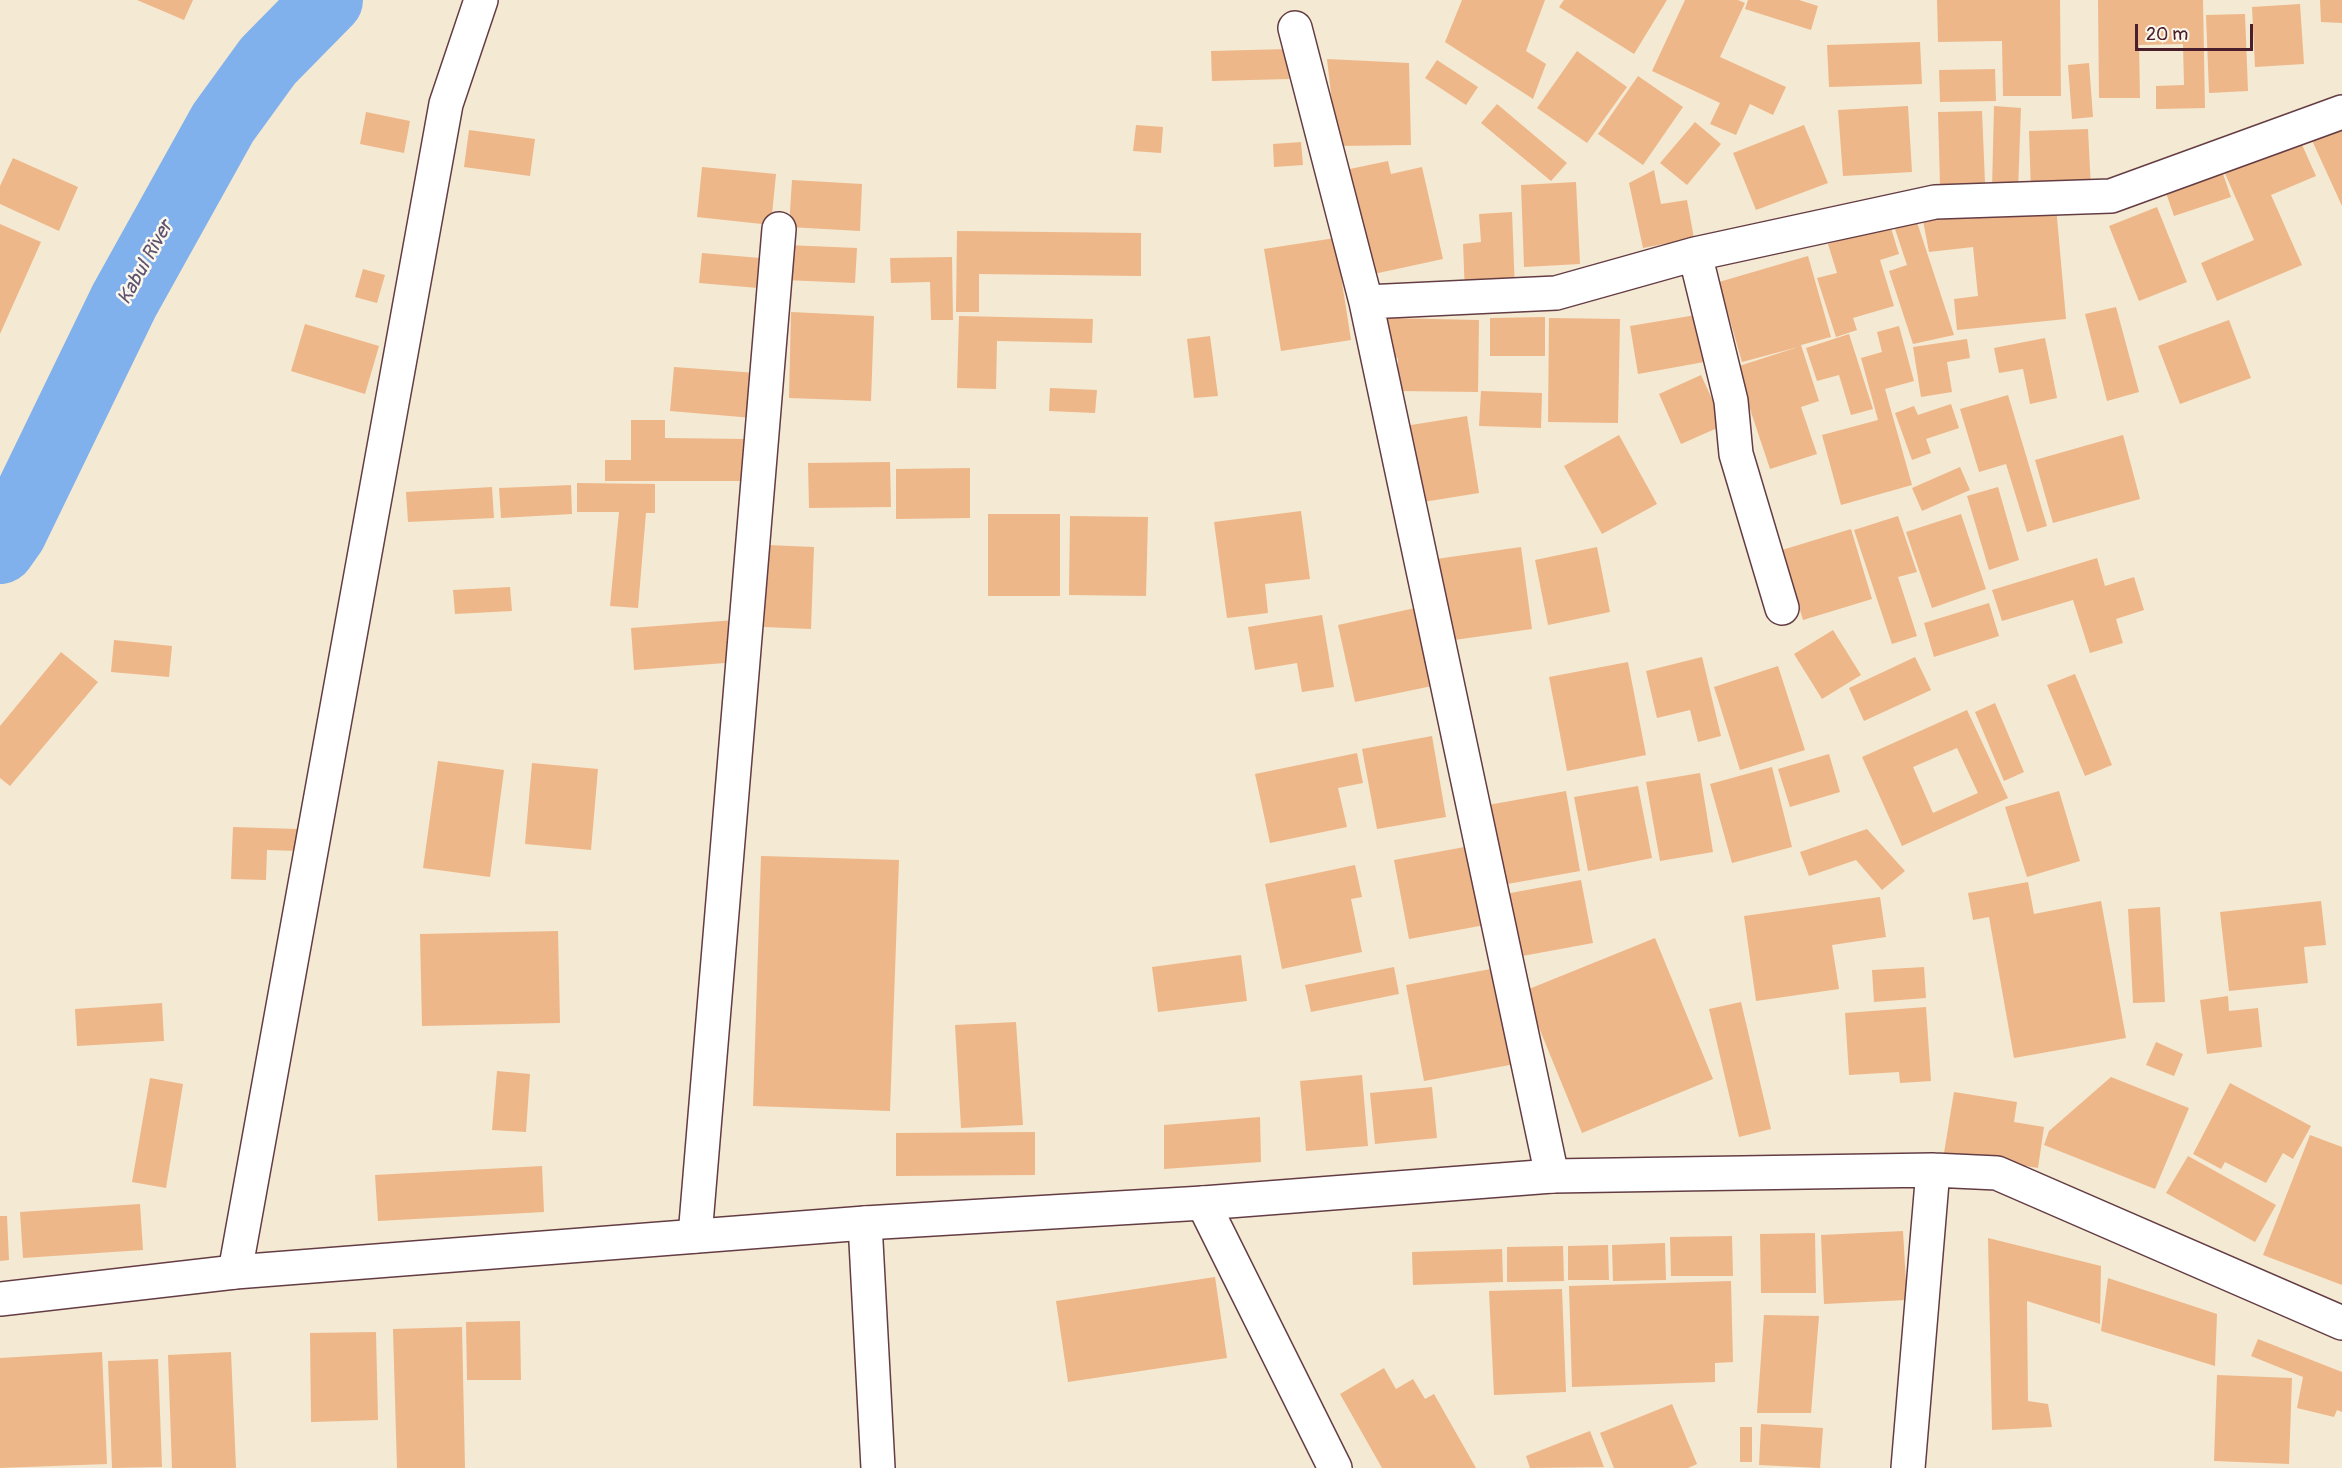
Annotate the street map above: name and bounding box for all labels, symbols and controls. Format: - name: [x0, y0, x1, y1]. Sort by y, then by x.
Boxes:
- scale bar: [2138, 12, 2256, 50]
- text: 20 m: [2146, 23, 2188, 46]
- water label: Kabul River: [113, 217, 179, 309]

